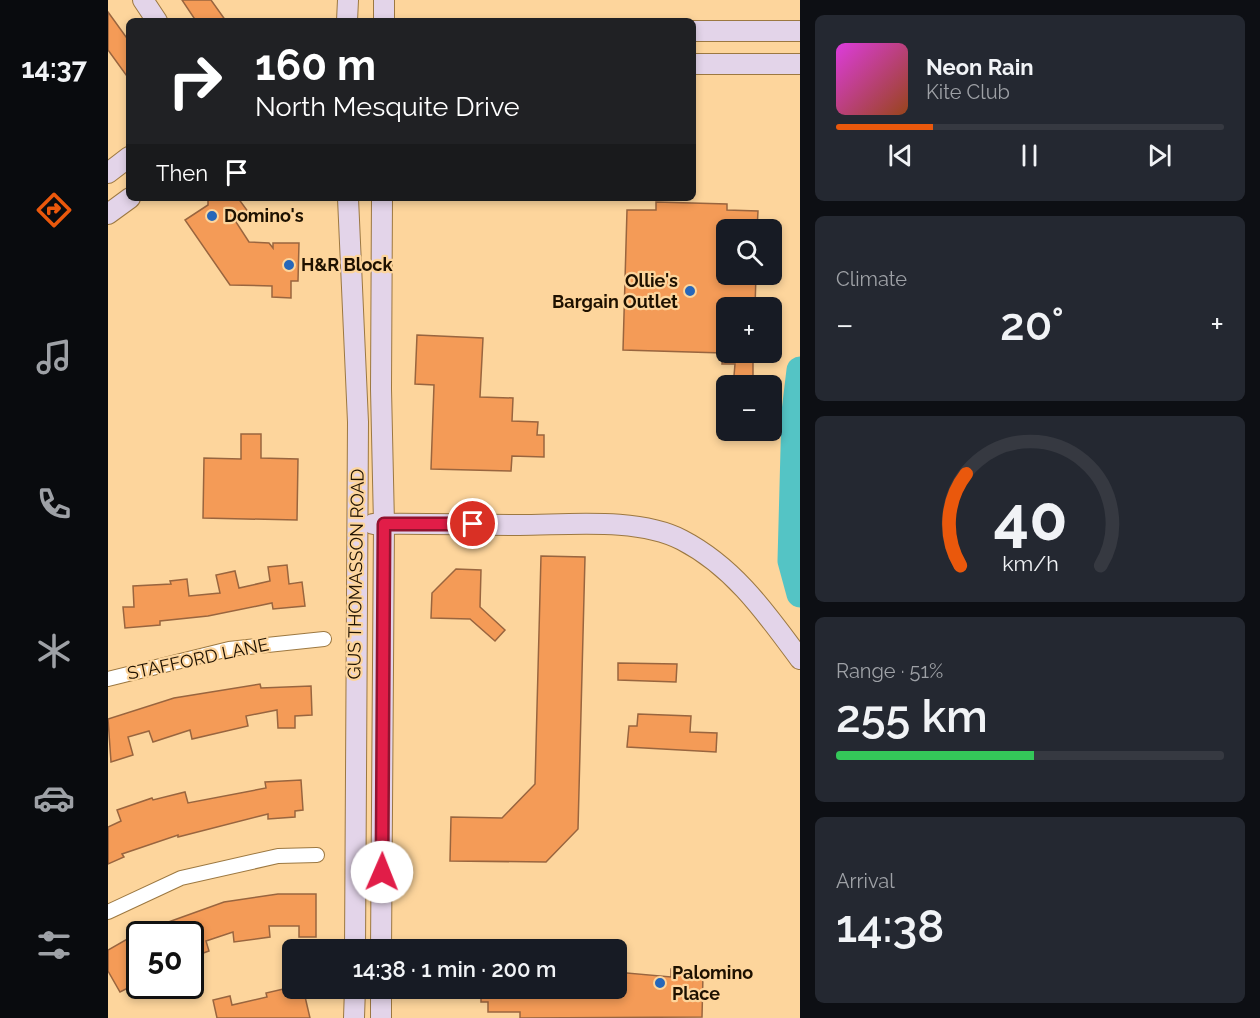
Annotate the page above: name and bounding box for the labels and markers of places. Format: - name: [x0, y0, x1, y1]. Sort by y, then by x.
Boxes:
- place label: Domino's: [224, 205, 304, 226]
- marker: Domino's: [205, 209, 219, 223]
- place label: H&R Block: [301, 254, 394, 275]
- marker: H&R Block: [282, 258, 296, 272]
- place label: Ollie's Bargain Outlet: [552, 270, 678, 312]
- marker: Ollie's Bargain Outlet: [683, 284, 697, 298]
- pin: [447, 498, 498, 549]
- place label: Palomino Place: [672, 962, 753, 1004]
- marker: Palomino Place: [653, 976, 667, 990]

